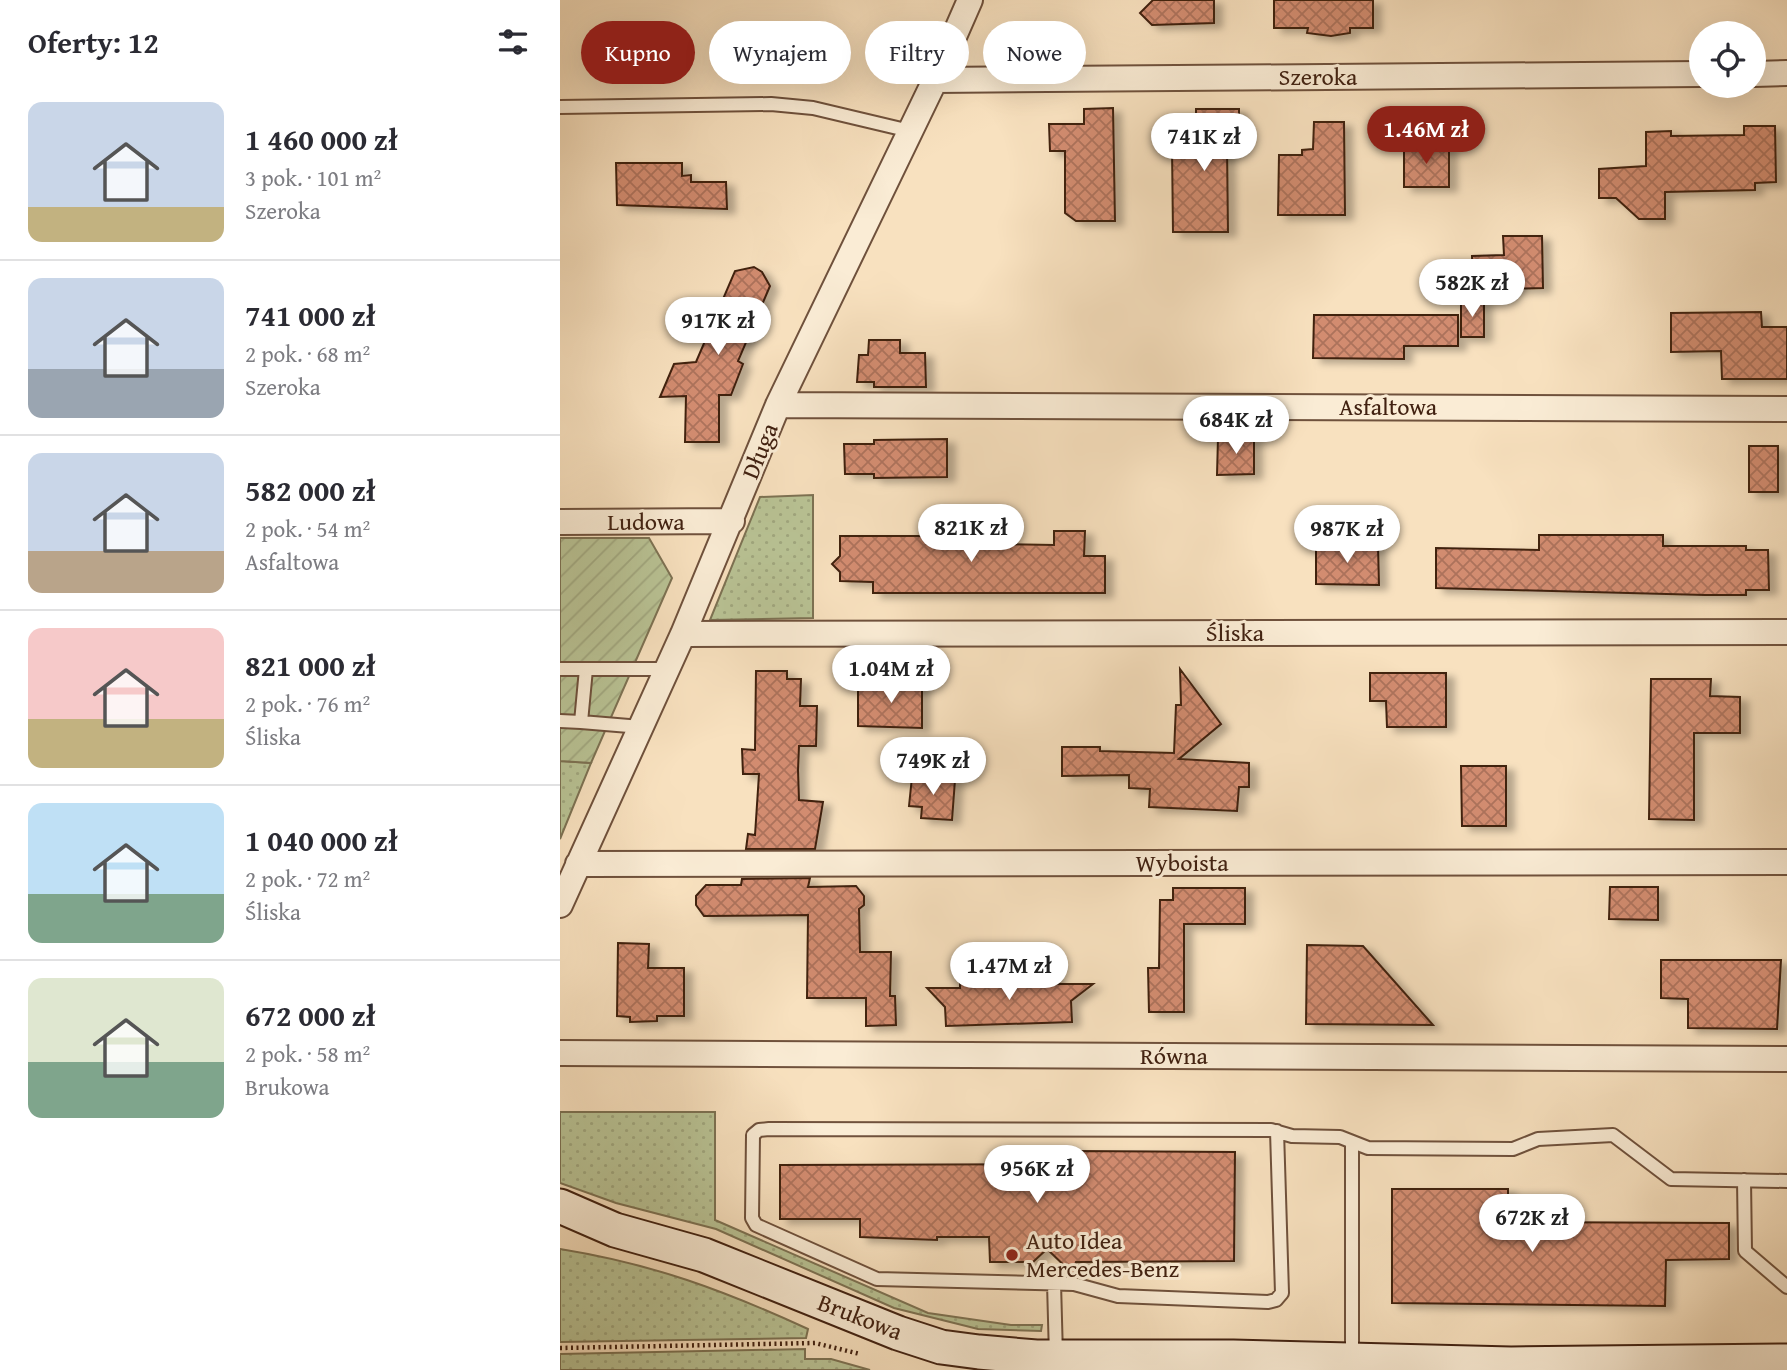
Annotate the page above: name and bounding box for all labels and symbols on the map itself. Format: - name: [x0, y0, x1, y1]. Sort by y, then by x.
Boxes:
- street label: Szeroka: [1279, 59, 1358, 94]
- pin: 1.46M zł: [1354, 106, 1498, 166]
- pin: 741K zł: [1139, 114, 1269, 173]
- pin: 582K zł: [1407, 260, 1537, 319]
- pin: 917K zł: [653, 298, 783, 357]
- street label: Asfaltowa: [1339, 389, 1438, 424]
- pin: 684K zł: [1171, 396, 1301, 456]
- street label: Długa: [732, 417, 787, 484]
- street label: Ludowa: [607, 504, 685, 539]
- pin: 821K zł: [906, 504, 1036, 564]
- pin: 987K zł: [1282, 505, 1412, 565]
- street label: Śliska: [1206, 615, 1265, 650]
- pin: 1.04M zł: [819, 646, 963, 705]
- pin: 749K zł: [868, 738, 998, 797]
- street label: Wyboista: [1135, 845, 1229, 880]
- pin: 1.47M zł: [937, 942, 1081, 1002]
- street label: Równa: [1140, 1038, 1209, 1073]
- pin: 956K zł: [972, 1146, 1102, 1205]
- pin: 672K zł: [1467, 1194, 1597, 1254]
- place label: Auto Idea Mercedes-Benz: [1026, 1223, 1179, 1286]
- marker: Auto Idea Mercedes-Benz: [1004, 1247, 1020, 1263]
- street label: Brukowa: [813, 1284, 908, 1349]

